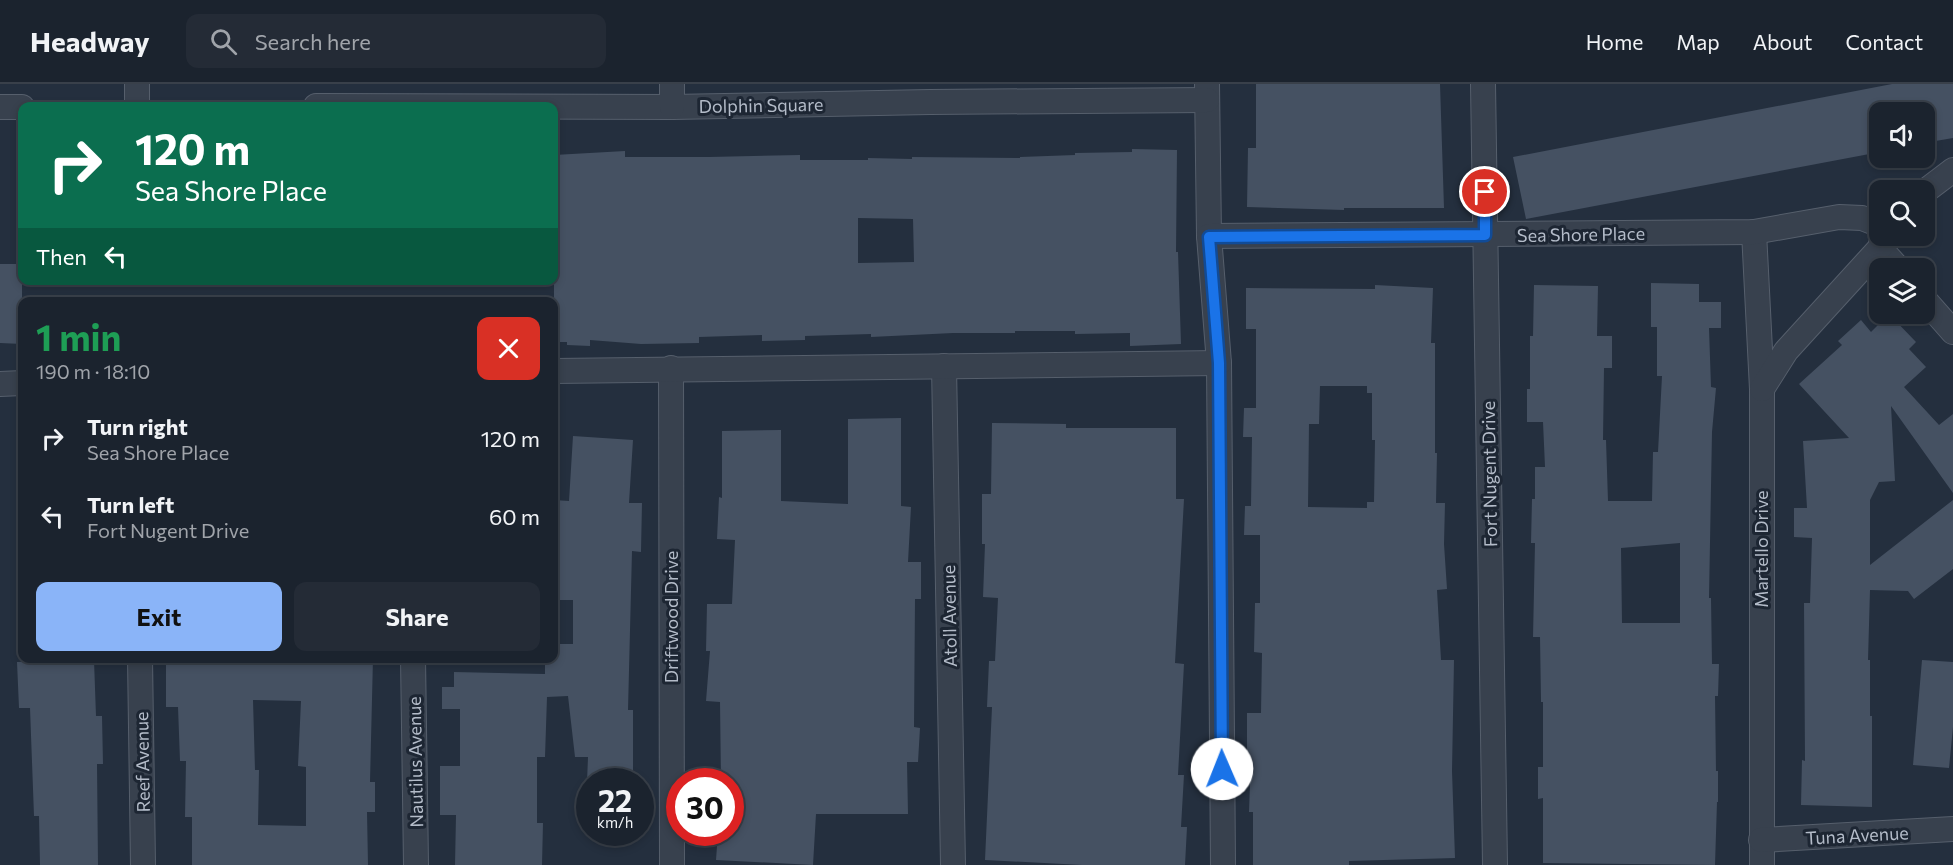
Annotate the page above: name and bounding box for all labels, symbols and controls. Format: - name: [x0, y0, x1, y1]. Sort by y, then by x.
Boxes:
- search box: [186, 14, 606, 68]
- text: Headway: [30, 24, 150, 58]
- icon: search: [207, 25, 240, 58]
- text: Search here: [255, 28, 371, 55]
- text: Home: [1586, 29, 1643, 54]
- text: Map: [1676, 29, 1720, 54]
- text: About: [1753, 29, 1812, 54]
- text: Contact: [1845, 29, 1923, 54]
- street label: Dolphin Square: [698, 93, 824, 117]
- map controls: [1869, 102, 1935, 324]
- button: sound: [1869, 102, 1935, 168]
- text: 120 m: [135, 122, 250, 174]
- icon: right: [36, 126, 114, 204]
- pin: [1459, 166, 1510, 217]
- text: Sea Shore Place: [135, 174, 327, 207]
- icon: arrive: [1468, 175, 1501, 208]
- button: search: [1869, 180, 1935, 246]
- street label: Sea Shore Place: [1517, 222, 1645, 246]
- icon: left: [99, 240, 132, 273]
- text: Then: [36, 243, 87, 270]
- button: layers: [1869, 258, 1935, 324]
- text: 1 min: [36, 314, 121, 358]
- button: close: [477, 317, 540, 380]
- text: 190 m · 18:10: [36, 359, 150, 383]
- street label: Fort Nugent Drive: [1477, 401, 1501, 547]
- text: Turn right: [87, 413, 188, 440]
- icon: right: [36, 422, 69, 455]
- text: 120 m: [481, 425, 540, 452]
- text: Sea Shore Place: [87, 440, 229, 464]
- street label: Martello Drive: [1750, 490, 1772, 608]
- text: Turn left: [87, 491, 174, 518]
- icon: left: [36, 500, 69, 533]
- text: 60 m: [489, 503, 540, 530]
- text: Fort Nugent Drive: [87, 518, 249, 542]
- street label: Driftwood Drive: [660, 551, 682, 683]
- street label: Atoll Avenue: [937, 565, 961, 667]
- button: Exit: [36, 582, 282, 651]
- button: Share: [294, 582, 540, 651]
- street label: Nautilus Avenue: [403, 696, 427, 828]
- street label: Reef Avenue: [130, 711, 154, 813]
- position arrow: [1190, 737, 1254, 801]
- speed limit sign: 30: [666, 768, 744, 846]
- text: 22: [598, 781, 632, 818]
- text: km/h: [597, 813, 633, 831]
- street label: Tuna Avenue: [1805, 821, 1909, 849]

